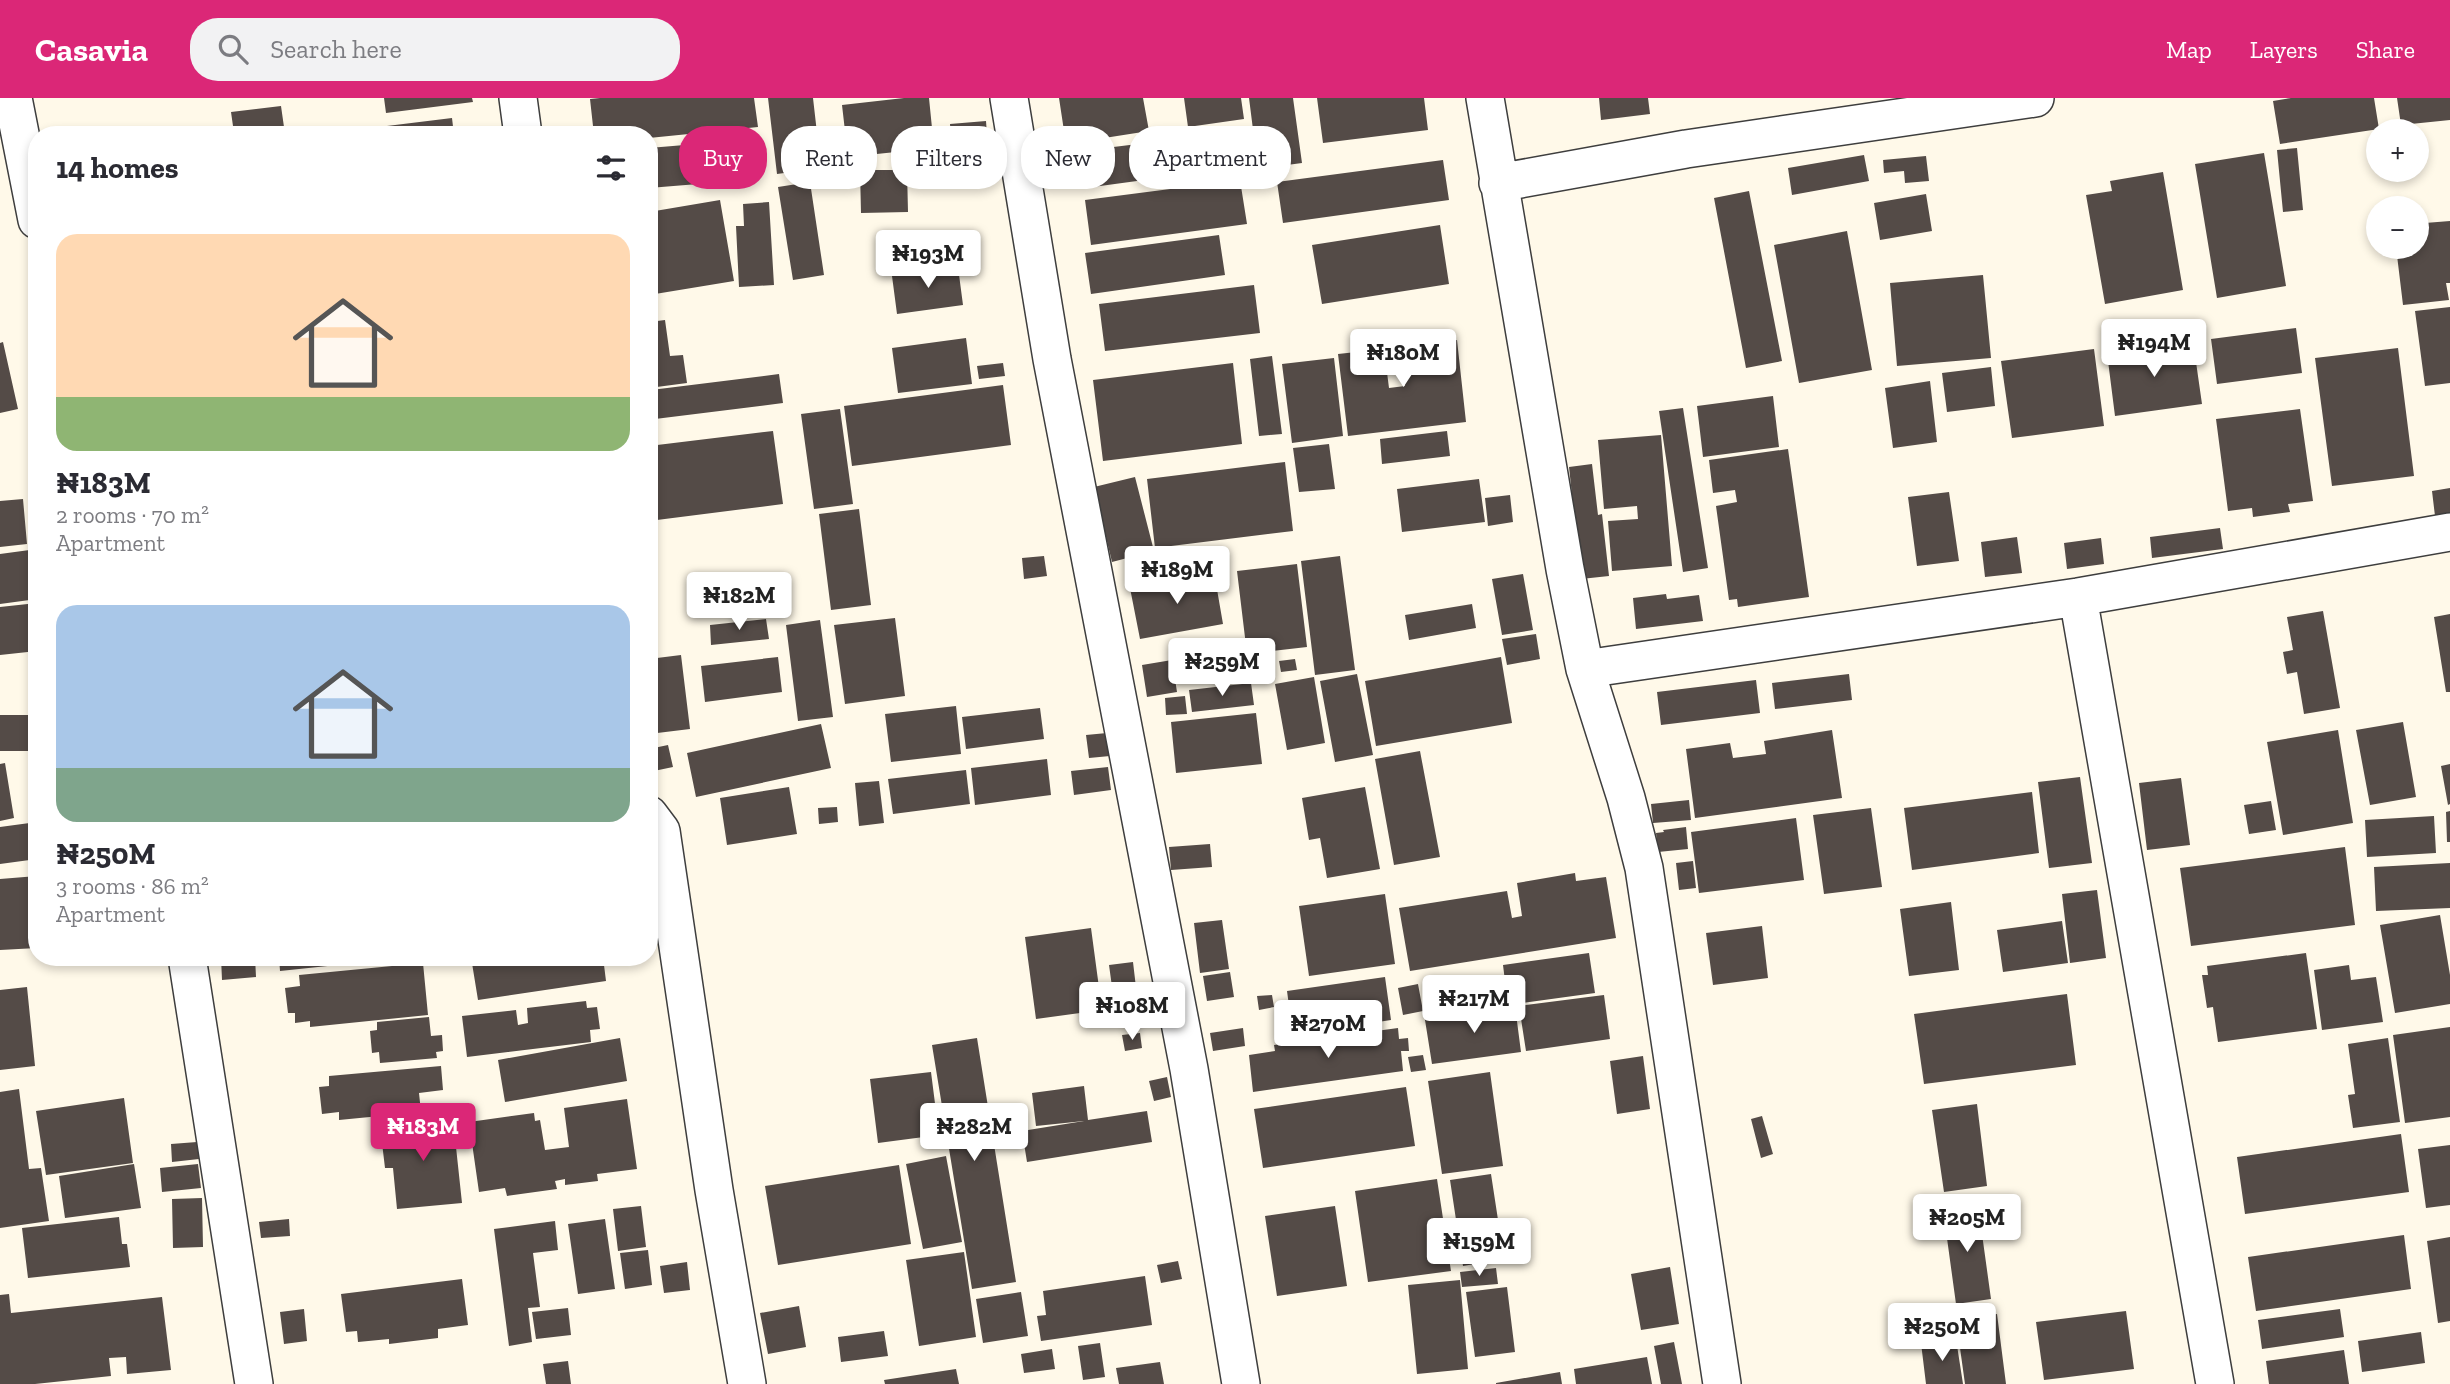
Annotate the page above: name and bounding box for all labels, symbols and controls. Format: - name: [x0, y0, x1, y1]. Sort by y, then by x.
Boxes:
- search box: [190, 18, 680, 81]
- text: Casavia: [35, 30, 148, 69]
- icon: search: [214, 30, 252, 68]
- text: Search here: [270, 33, 402, 65]
- text: Map: [2166, 35, 2212, 64]
- text: Layers: [2250, 35, 2318, 64]
- text: Share: [2356, 35, 2415, 64]
- map controls: [2366, 119, 2429, 259]
- button: +: [2366, 119, 2429, 182]
- chip: Buy: [679, 126, 767, 189]
- chip: Rent: [781, 126, 877, 189]
- chip: Filters: [891, 126, 1007, 189]
- chip: New: [1021, 126, 1115, 189]
- chip: Apartment: [1129, 126, 1291, 189]
- icon: filters: [592, 149, 630, 187]
- text: 14 homes: [56, 150, 179, 186]
- button: −: [2366, 196, 2429, 259]
- pin: ₦193M: [879, 230, 977, 290]
- text: ₦193M: [892, 239, 964, 267]
- icon: home: [280, 280, 406, 406]
- pin: ₦194M: [2105, 320, 2203, 379]
- text: ₦194M: [2117, 328, 2191, 356]
- pin: ₦180M: [1354, 330, 1452, 389]
- text: ₦180M: [1366, 338, 1440, 366]
- text: ₦183M: [56, 465, 151, 501]
- text: 2 rooms · 70 m²: [56, 501, 209, 529]
- text: Apartment: [56, 529, 165, 557]
- pin: ₦189M: [1128, 546, 1226, 606]
- text: ₦189M: [1141, 555, 1213, 583]
- pin: ₦182M: [690, 573, 788, 632]
- text: ₦182M: [703, 581, 775, 609]
- pin: ₦259M: [1173, 638, 1271, 698]
- text: ₦259M: [1184, 647, 1260, 675]
- icon: home: [280, 651, 406, 777]
- text: ₦250M: [56, 836, 156, 872]
- text: 3 rooms · 86 m²: [56, 872, 209, 900]
- text: Apartment: [56, 900, 165, 928]
- pin: ₦217M: [1425, 976, 1523, 1035]
- pin: ₦108M: [1083, 982, 1181, 1042]
- text: ₦217M: [1438, 984, 1510, 1012]
- text: ₦108M: [1095, 991, 1169, 1019]
- pin: ₦270M: [1279, 1000, 1377, 1060]
- text: ₦270M: [1290, 1009, 1366, 1037]
- pin: ₦183M: [374, 1104, 472, 1163]
- pin: ₦282M: [925, 1104, 1023, 1163]
- text: ₦183M: [387, 1112, 459, 1140]
- text: ₦282M: [936, 1112, 1012, 1140]
- pin: ₦205M: [1918, 1194, 2016, 1254]
- text: ₦205M: [1929, 1203, 2005, 1231]
- pin: ₦159M: [1430, 1218, 1528, 1278]
- text: ₦159M: [1443, 1227, 1515, 1255]
- pin: ₦250M: [1893, 1304, 1991, 1363]
- text: ₦250M: [1904, 1312, 1980, 1340]

